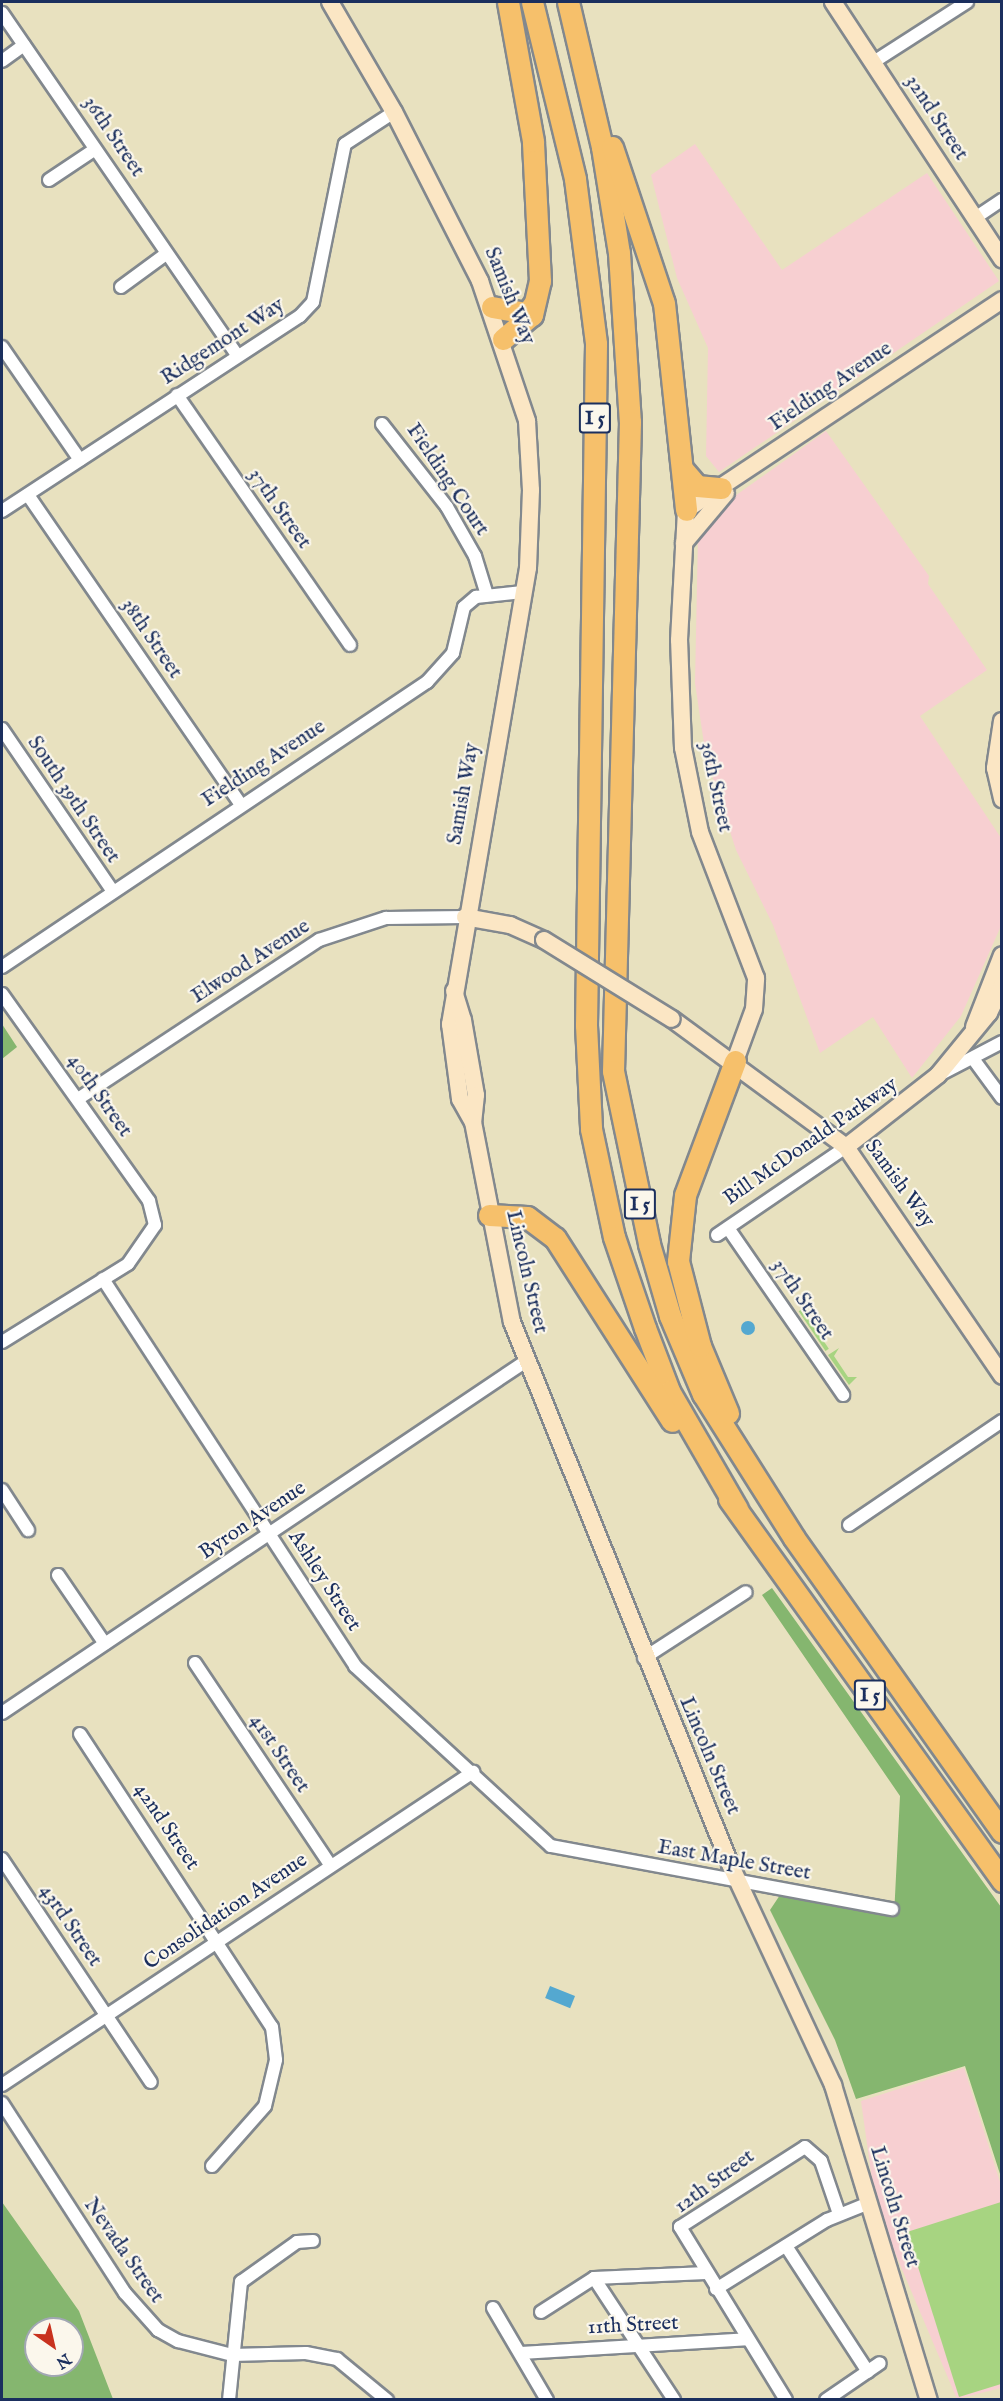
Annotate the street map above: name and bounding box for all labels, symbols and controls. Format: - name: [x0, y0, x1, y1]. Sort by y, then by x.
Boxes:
- street label: 32nd Street: [899, 71, 973, 165]
- street label: 36th Street: [77, 92, 149, 182]
- street label: Samish Way: [478, 244, 540, 348]
- street label: Ridgemont Way: [157, 293, 289, 391]
- street label: Fielding Avenue: [765, 337, 897, 437]
- road number: I 5: [578, 401, 612, 435]
- street label: Fielding Court: [400, 419, 494, 541]
- street label: 37th Street: [242, 464, 316, 554]
- street label: 38th Street: [115, 594, 187, 684]
- street label: Fielding Avenue: [197, 715, 331, 813]
- street label: South 39th Street: [21, 732, 125, 868]
- street label: 36th Street: [693, 739, 737, 835]
- street label: Samish Way: [443, 741, 485, 847]
- street label: Elwood Avenue: [187, 914, 315, 1010]
- street label: 40th Street: [61, 1050, 137, 1142]
- street label: Bill McDonald Parkway: [719, 1072, 903, 1212]
- street label: Samish Way: [859, 1135, 939, 1233]
- road number: I 5: [624, 1187, 656, 1221]
- street label: Lincoln Street: [500, 1208, 552, 1336]
- street label: 37th Street: [766, 1254, 838, 1346]
- street label: Byron Avenue: [195, 1476, 311, 1566]
- street label: Ashley Street: [282, 1526, 366, 1636]
- road number: I 5: [854, 1678, 886, 1712]
- street label: Lincoln Street: [673, 1693, 745, 1819]
- street label: 41st Street: [244, 1710, 314, 1798]
- street label: 42nd Street: [128, 1779, 204, 1875]
- street label: East Maple Street: [656, 1835, 812, 1887]
- street label: Consolidation Avenue: [140, 1848, 312, 1976]
- street label: 43rd Street: [33, 1880, 107, 1972]
- street label: Lincoln Street: [864, 2143, 924, 2271]
- street label: 12th Street: [670, 2145, 760, 2219]
- street label: Nevada Street: [78, 2194, 168, 2308]
- street label: 11th Street: [587, 2311, 679, 2341]
- north arrow: [24, 2317, 84, 2377]
- text: N: [52, 2348, 74, 2372]

